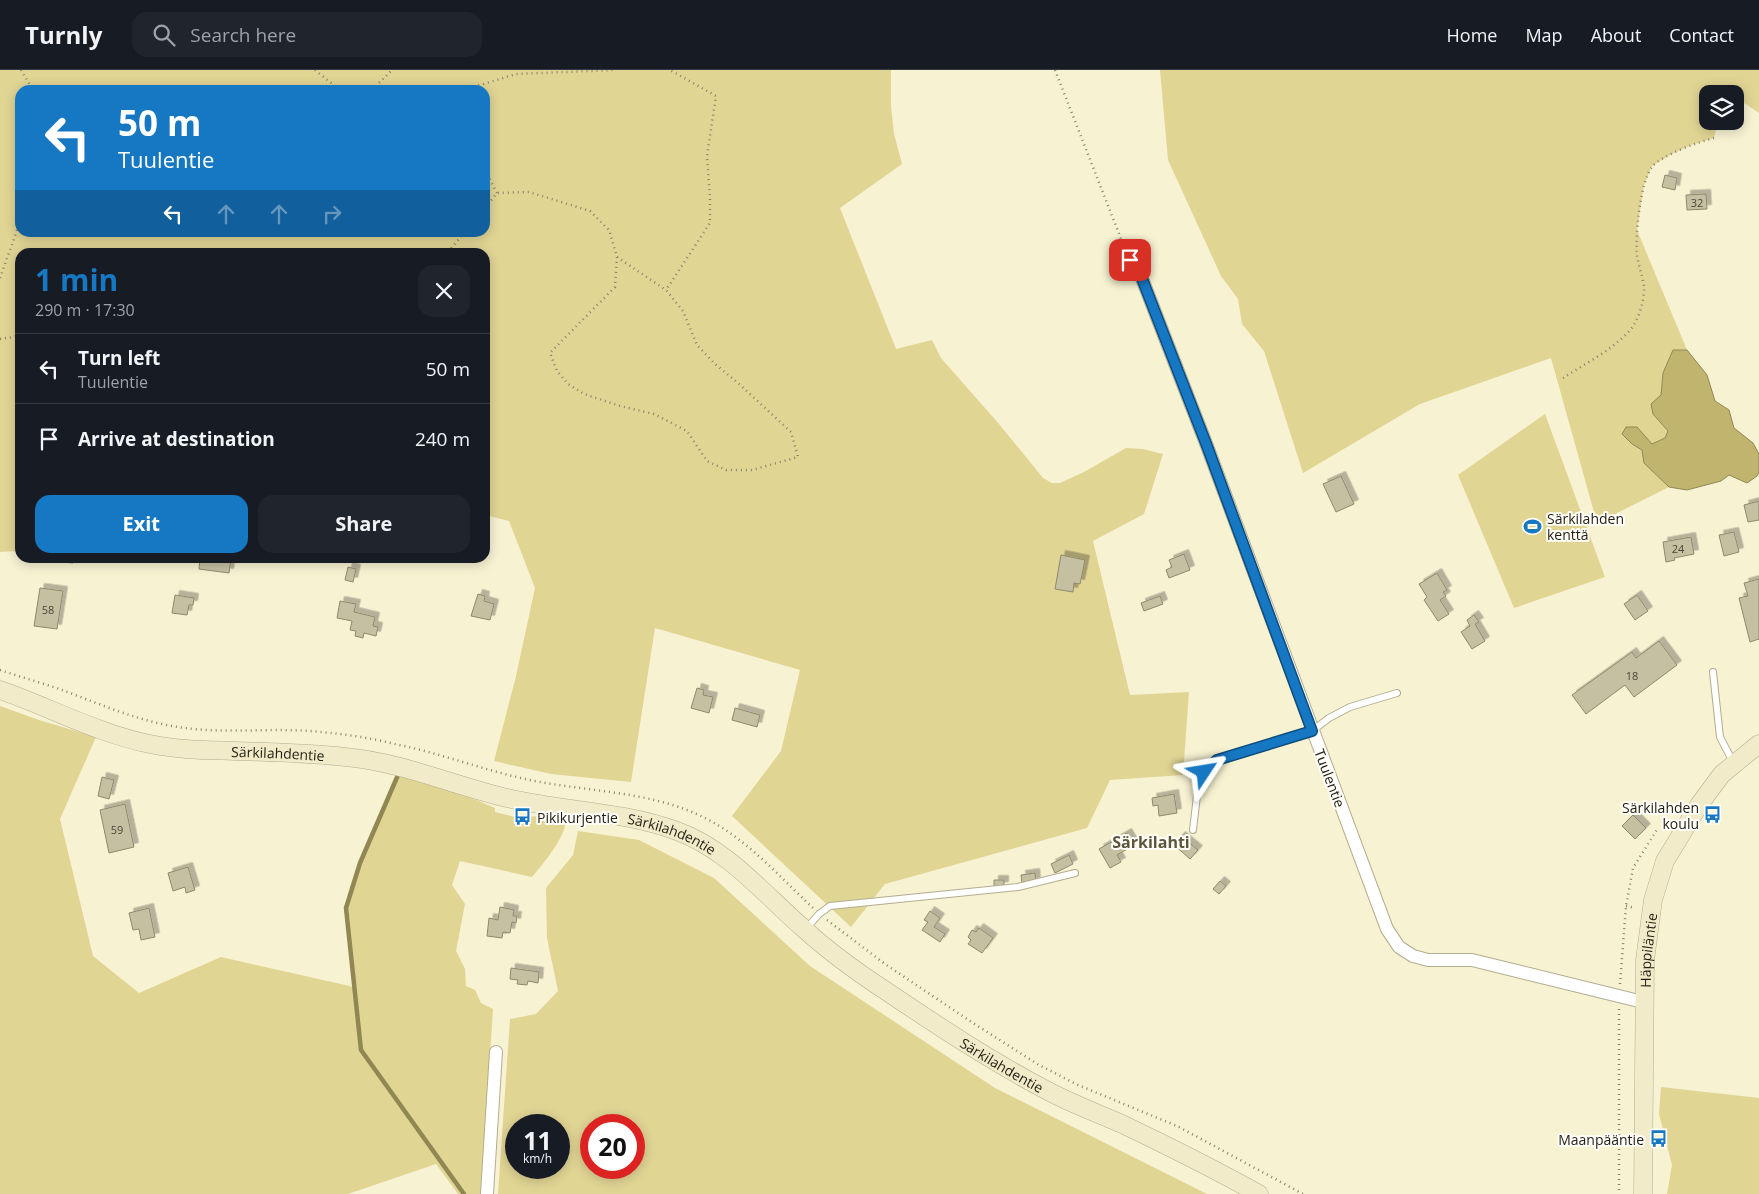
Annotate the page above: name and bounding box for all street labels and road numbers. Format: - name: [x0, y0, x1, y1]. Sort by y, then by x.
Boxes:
- street label: Särkilahdentie: [231, 741, 325, 765]
- street label: Tuulentie: [1310, 746, 1350, 810]
- street label: Särkilahdentie: [626, 808, 720, 859]
- street label: Häppiläntie: [1635, 911, 1661, 988]
- street label: Särkilahdentie: [957, 1033, 1047, 1097]

